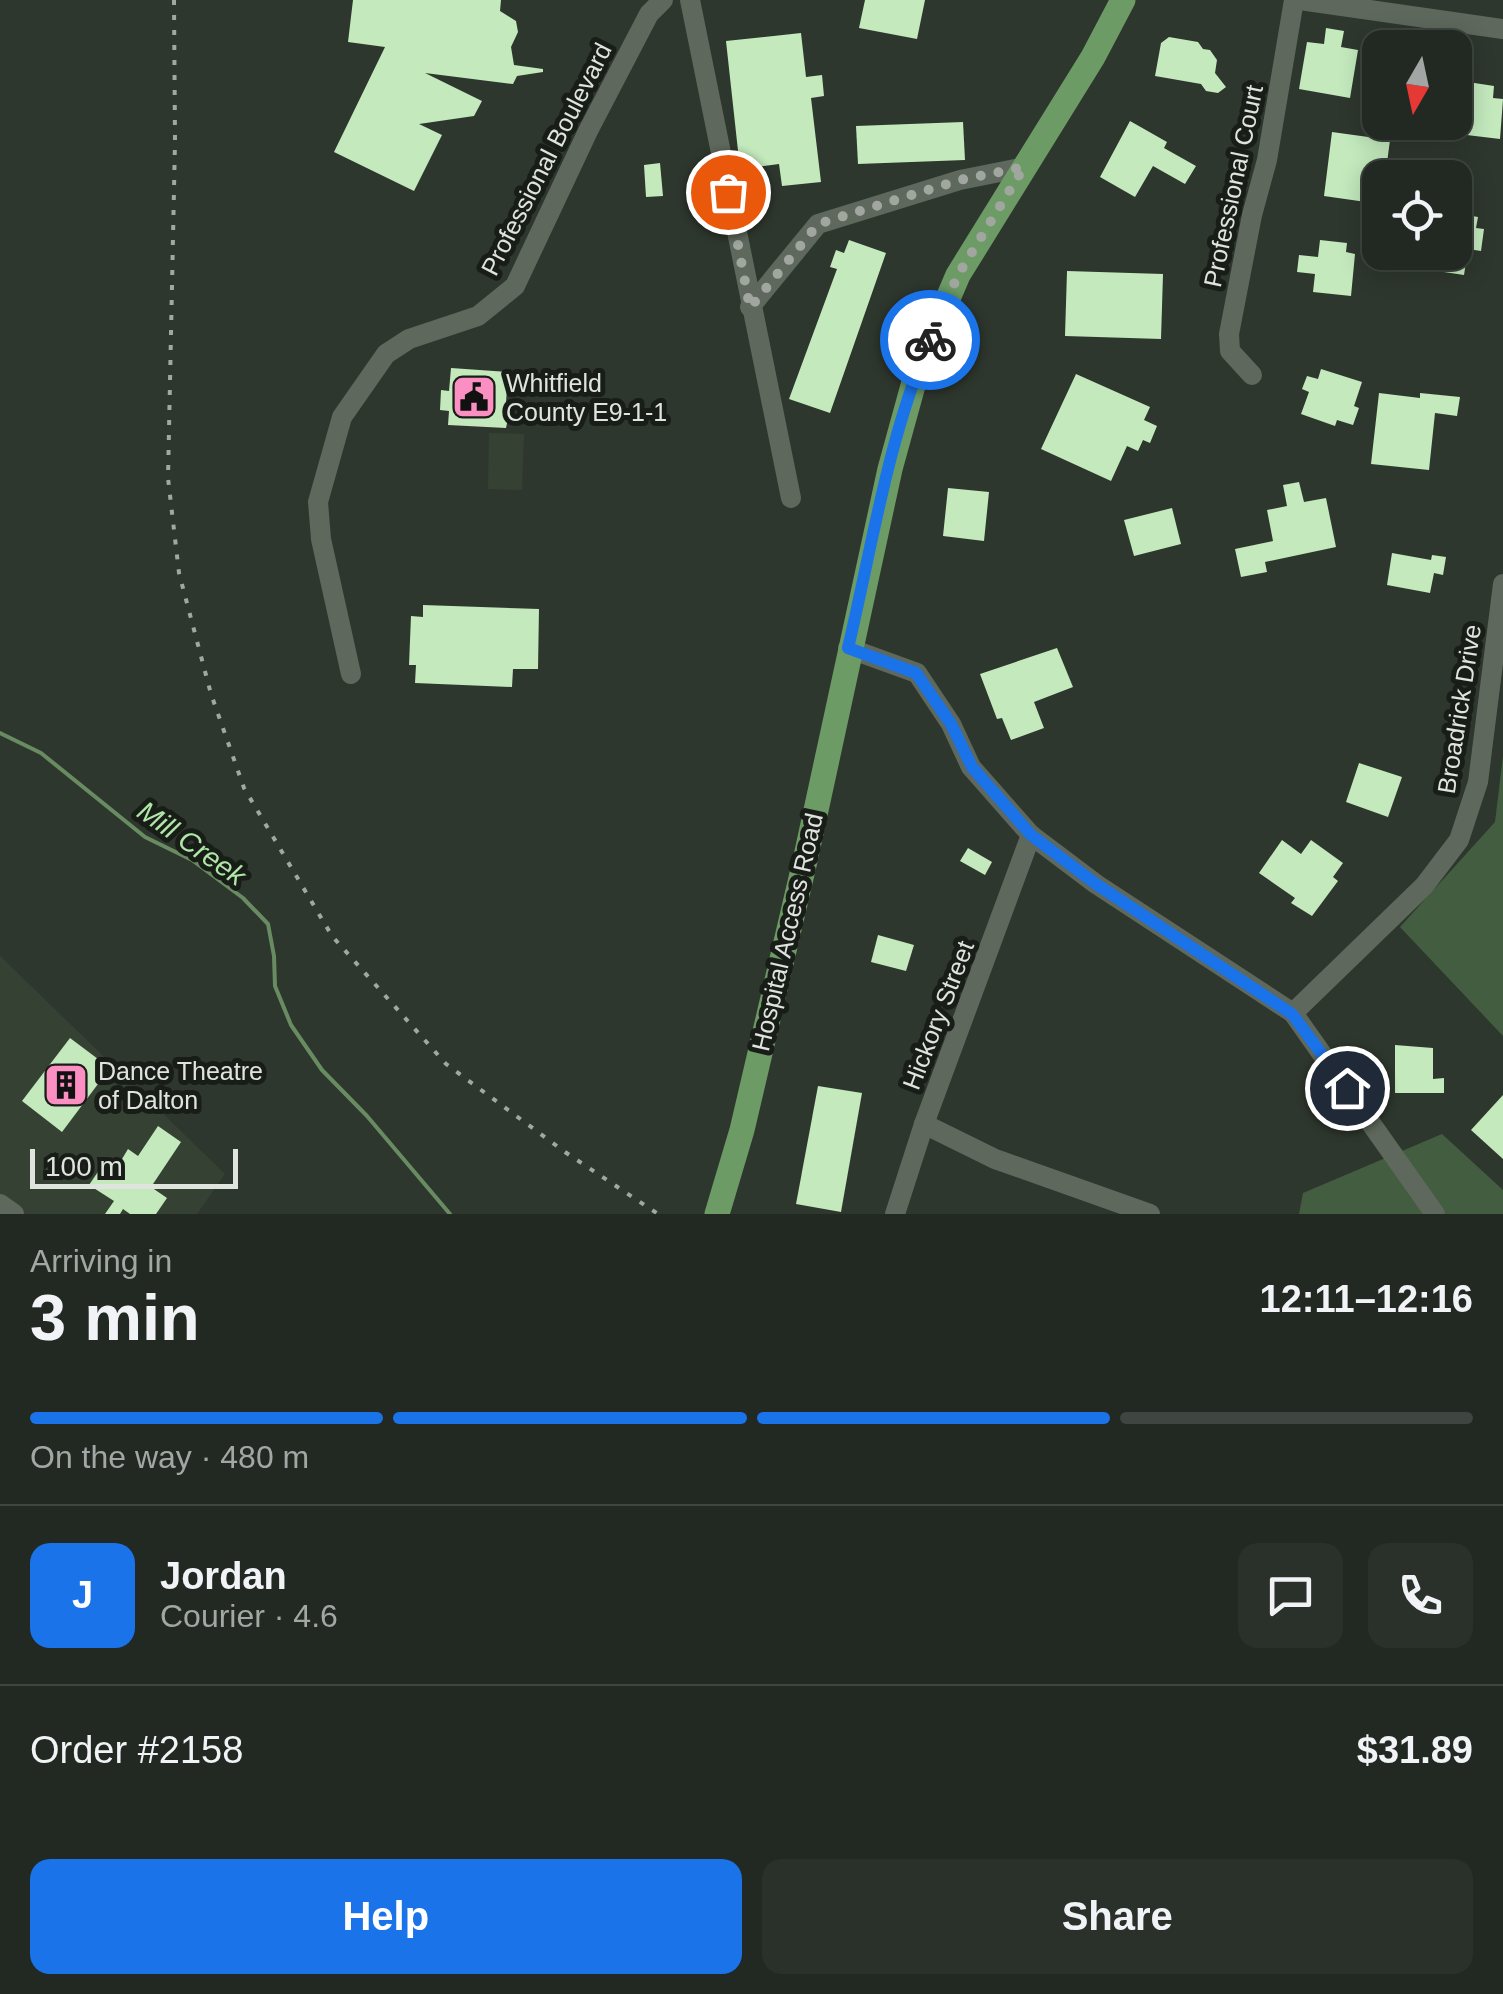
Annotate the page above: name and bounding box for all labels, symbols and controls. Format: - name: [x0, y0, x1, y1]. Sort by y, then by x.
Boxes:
- north arrow: [1362, 30, 1472, 140]
- map controls: [1362, 30, 1472, 270]
- street label: Professional Boulevard: [475, 38, 617, 280]
- street label: Professional Court: [1198, 82, 1268, 289]
- pin: [686, 150, 771, 235]
- button: locate: [1362, 160, 1472, 270]
- icon: bag: [701, 165, 756, 220]
- courier: [880, 290, 980, 390]
- icon: bike: [903, 313, 958, 368]
- place label: Whitfield County E9-1-1: [506, 369, 667, 426]
- public building icon: Whitfield County E9-1-1: [451, 374, 497, 420]
- street label: Broadrick Drive: [1432, 622, 1486, 796]
- water label: Mill Creek: [132, 795, 253, 893]
- street label: Hospital Access Road: [746, 810, 828, 1054]
- street label: Hickory Street: [897, 937, 979, 1093]
- pin: [1305, 1046, 1390, 1131]
- place label: Dance Theatre of Dalton: [98, 1057, 263, 1114]
- icon: home: [1320, 1061, 1375, 1116]
- building icon: Dance Theatre of Dalton: [43, 1062, 89, 1108]
- scale bar: [30, 1144, 238, 1188]
- text: 100 m: [45, 1151, 123, 1182]
- text: Arriving in: [30, 1243, 172, 1279]
- text: 12:11–12:16: [1260, 1278, 1473, 1320]
- text: 3 min: [30, 1281, 200, 1354]
- text: On the way · 480 m: [30, 1439, 309, 1475]
- button: chat: [1238, 1543, 1343, 1648]
- button: phone: [1368, 1543, 1473, 1648]
- text: Jordan: [160, 1555, 287, 1597]
- text: J: [72, 1574, 93, 1616]
- text: Courier · 4.6: [160, 1598, 338, 1634]
- text: Order #2158: [30, 1729, 243, 1771]
- text: $31.89: [1357, 1729, 1473, 1771]
- button: Help: [30, 1859, 742, 1974]
- button: Share: [762, 1859, 1473, 1974]

